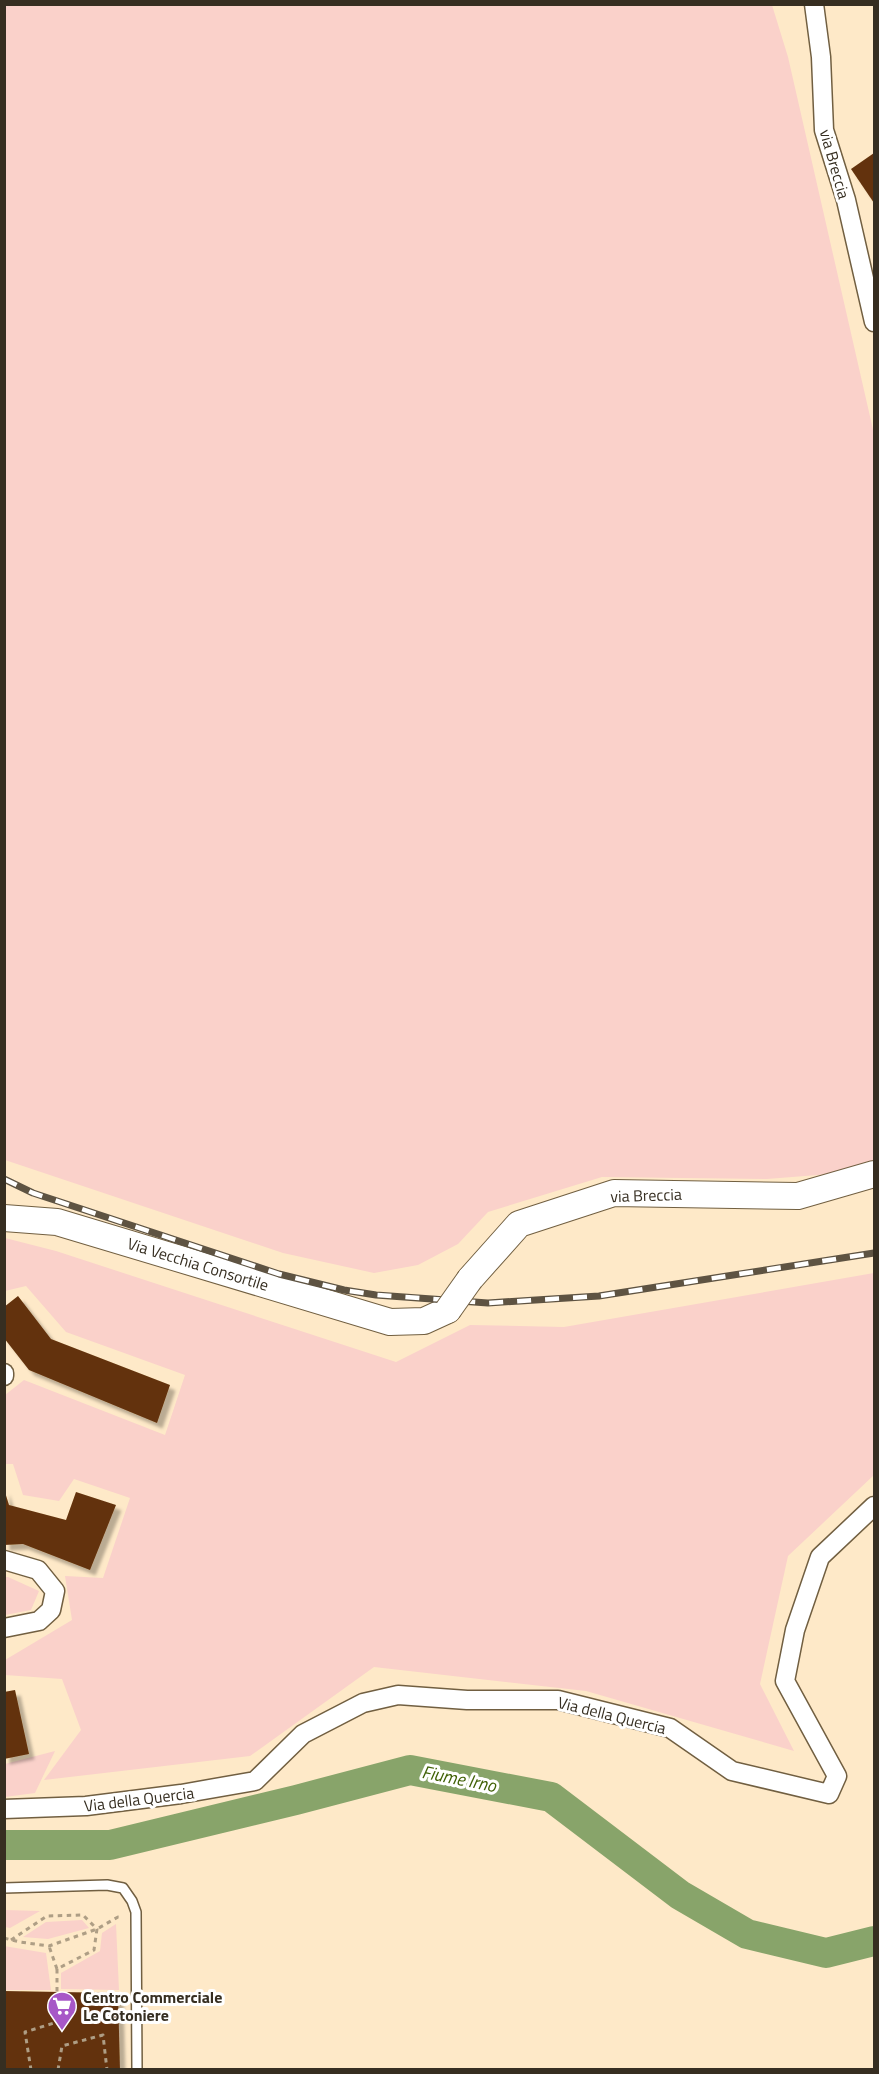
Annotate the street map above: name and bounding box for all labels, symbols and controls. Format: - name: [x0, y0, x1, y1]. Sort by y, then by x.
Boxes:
- street label: via Breccia: [814, 126, 856, 202]
- street label: via Breccia: [610, 1182, 682, 1208]
- street label: Via Vecchia Consortile: [124, 1231, 272, 1297]
- street label: Via della Quercia: [555, 1690, 669, 1740]
- water label: Fiume Irno: [420, 1758, 500, 1799]
- street label: Via della Quercia: [83, 1780, 195, 1818]
- place label: Centro Commerciale Le Cotoniere: [83, 1985, 222, 2027]
- supermarket icon: Centro Commerciale Le Cotoniere: [46, 1990, 78, 2032]

